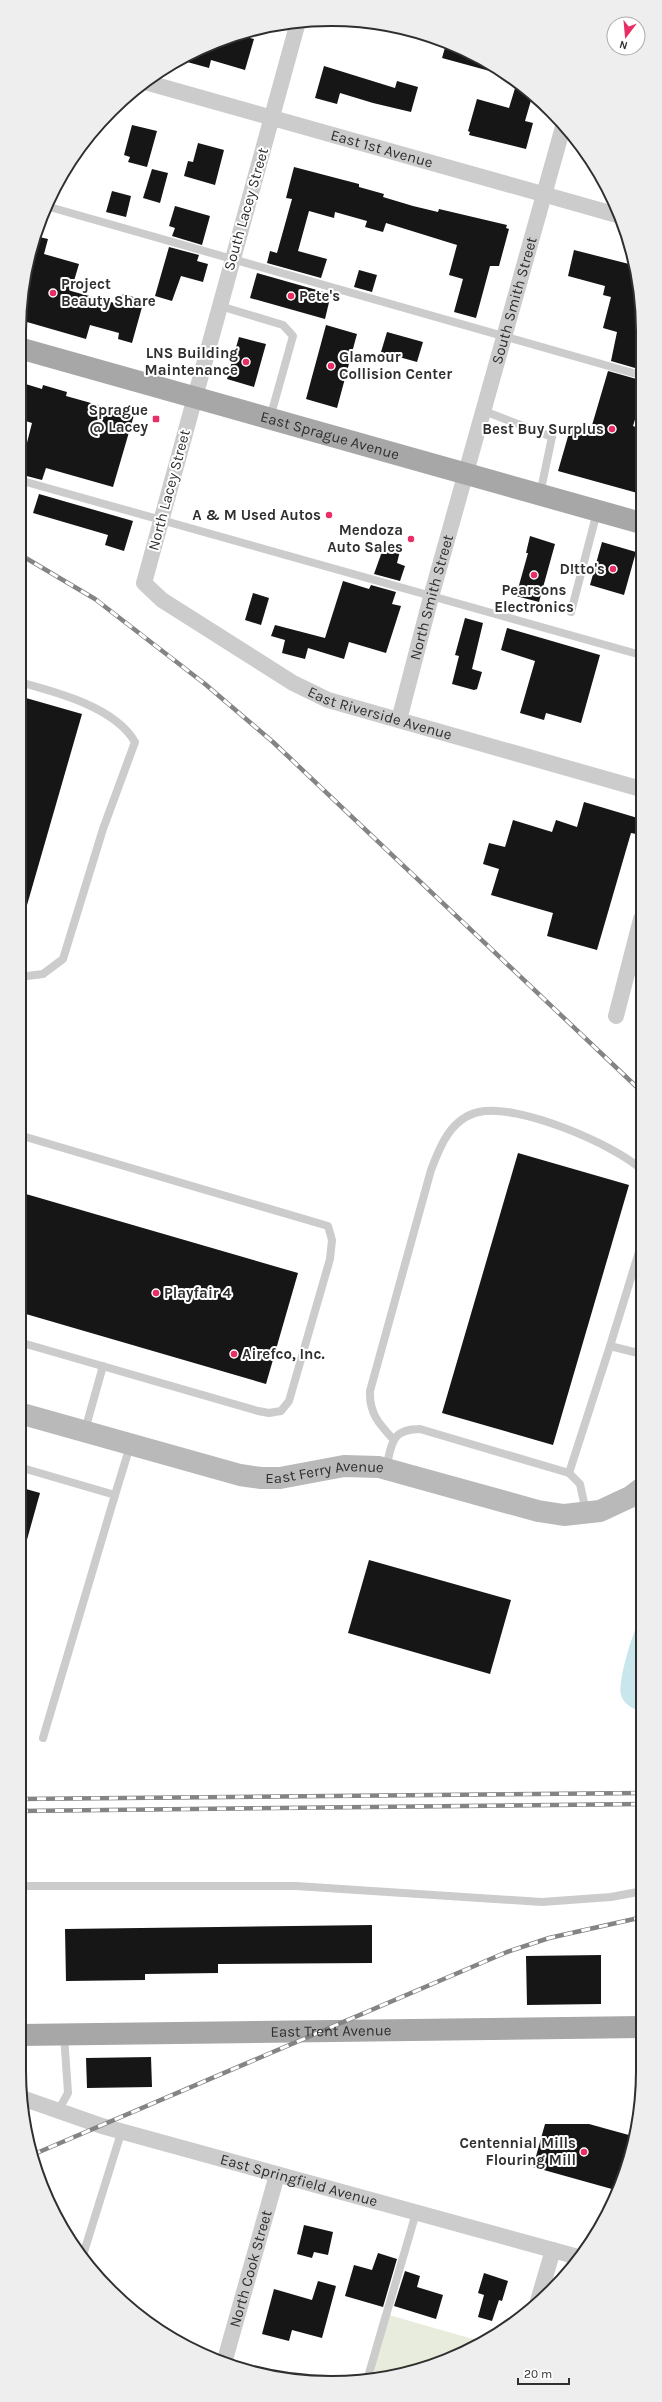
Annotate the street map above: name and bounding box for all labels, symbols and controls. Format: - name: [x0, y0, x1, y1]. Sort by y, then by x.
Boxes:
- north arrow: [606, 16, 646, 56]
- text: N: [618, 38, 629, 52]
- street label: East 1st Avenue: [329, 126, 435, 172]
- street label: South Lacey Street: [220, 145, 272, 273]
- street label: South Smith Street: [488, 234, 541, 366]
- place label: Project Beauty Share: [61, 275, 156, 310]
- place label: Pete's: [299, 287, 340, 305]
- marker: Project Beauty Share: [48, 288, 58, 298]
- marker: Pete's: [286, 291, 296, 301]
- place label: LNS Building Maintenance: [145, 344, 238, 379]
- place label: Glamour Collision Center: [339, 348, 452, 383]
- marker: LNS Building Maintenance: [241, 357, 251, 367]
- marker: Glamour Collision Center: [326, 361, 336, 371]
- place label: Sprague @ Lacey: [89, 401, 148, 436]
- street label: East Sprague Avenue: [258, 407, 401, 464]
- marker: Sprague @ Lacey: [151, 414, 161, 424]
- place label: Best Buy Surplus: [482, 420, 604, 438]
- marker: Best Buy Surplus: [607, 424, 617, 434]
- street label: North Lacey Street: [144, 427, 194, 552]
- place label: A & M Used Autos: [192, 506, 321, 524]
- marker: A & M Used Autos: [324, 510, 334, 520]
- place label: Mendoza Auto Sales: [327, 521, 403, 556]
- street label: North Smith Street: [406, 532, 457, 662]
- marker: Mendoza Auto Sales: [406, 534, 416, 544]
- place label: D!tto's: [559, 560, 605, 578]
- marker: D!tto's: [608, 564, 618, 574]
- marker: Pearsons Electronics: [529, 570, 539, 580]
- place label: Pearsons Electronics: [494, 581, 574, 616]
- street label: East Riverside Avenue: [305, 682, 454, 744]
- place label: Playfair 4: [164, 1284, 231, 1302]
- marker: Playfair 4: [151, 1288, 161, 1298]
- place label: Airefco, Inc.: [242, 1345, 325, 1363]
- marker: Airefco, Inc.: [229, 1349, 239, 1359]
- street label: East Ferry Avenue: [265, 1457, 386, 1487]
- street label: East Trent Avenue: [270, 2021, 392, 2041]
- place label: Centennial Mills Flouring Mill: [460, 2134, 576, 2169]
- marker: Centennial Mills Flouring Mill: [579, 2147, 589, 2157]
- street label: East Springfield Avenue: [218, 2150, 380, 2210]
- street label: North Cook Street: [226, 2208, 276, 2329]
- scale bar: [518, 2360, 569, 2386]
- text: 20 m: [524, 2367, 552, 2381]

